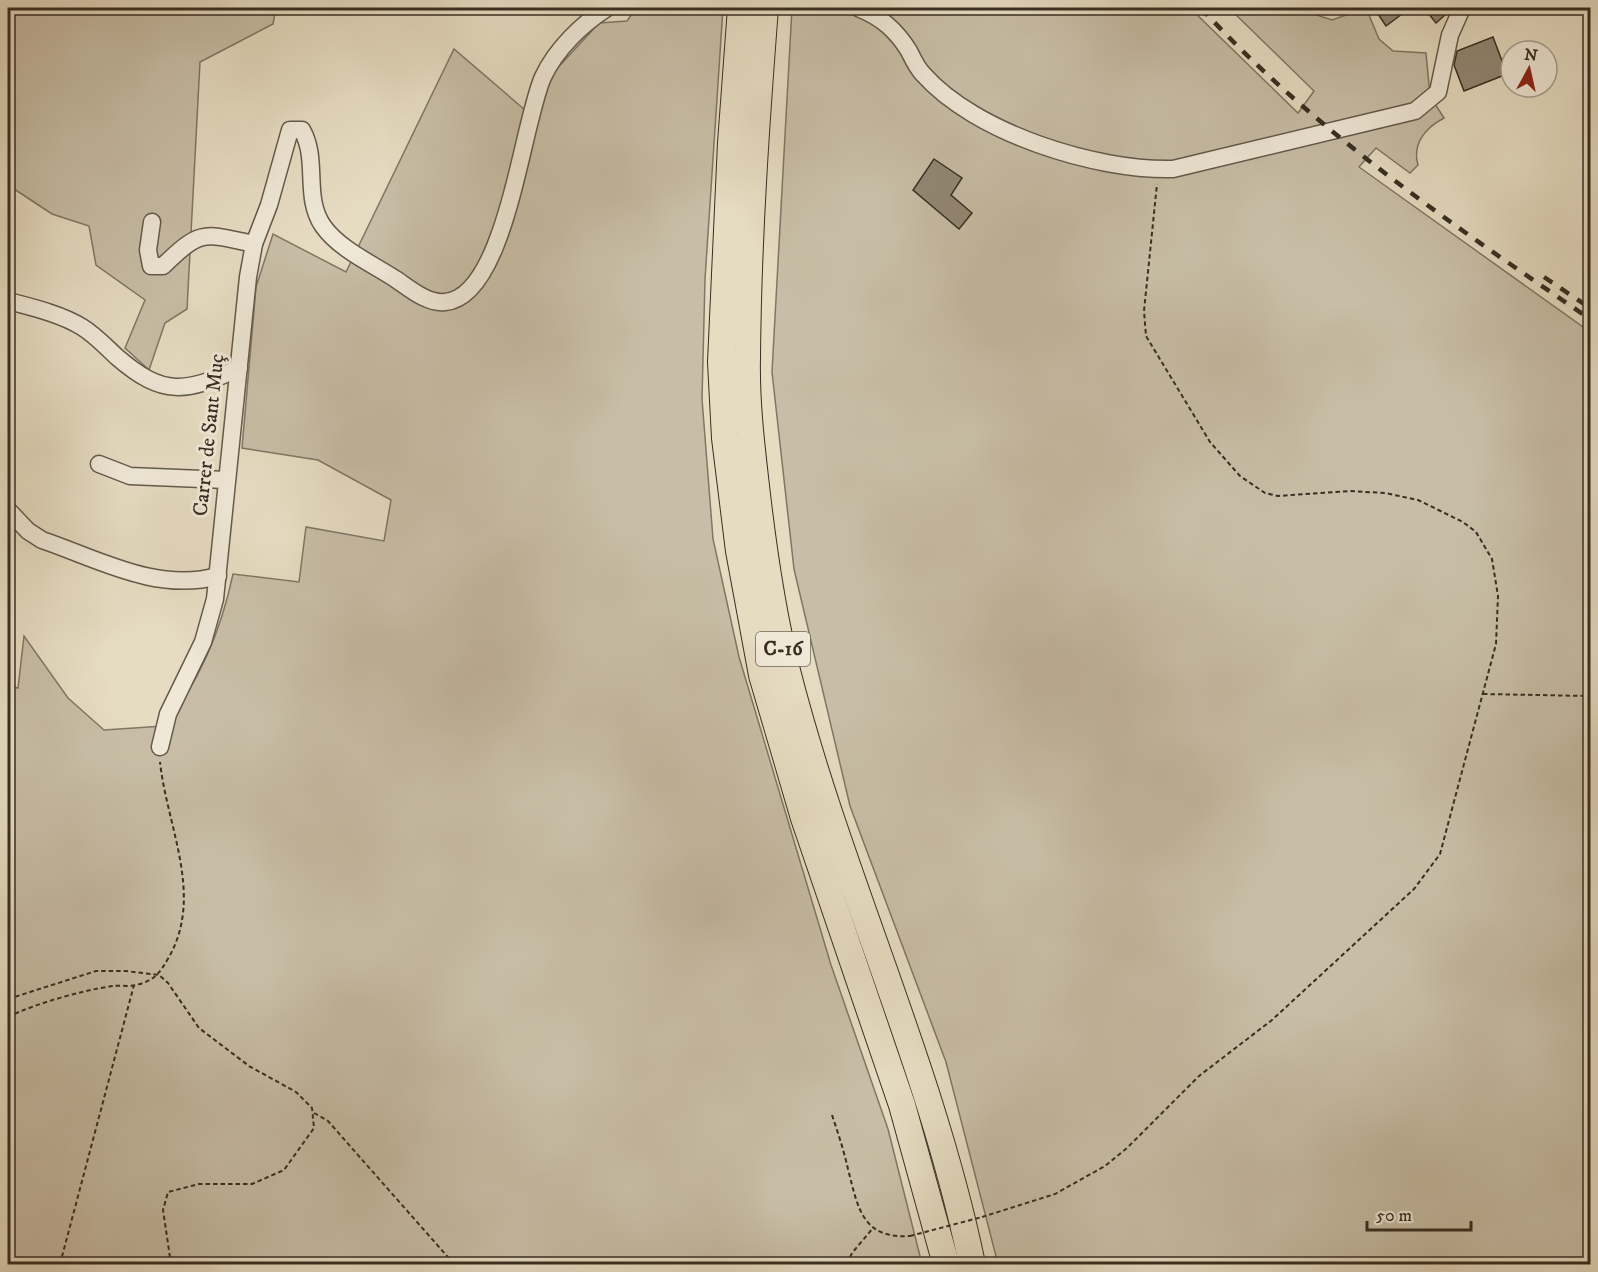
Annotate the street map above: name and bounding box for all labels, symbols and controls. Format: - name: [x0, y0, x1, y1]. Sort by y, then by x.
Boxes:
- north arrow: [1499, 39, 1559, 99]
- text: N: [1523, 44, 1539, 66]
- street label: Carrer de Sant Muç: [188, 352, 230, 518]
- road number: C-16: [756, 632, 810, 666]
- scale bar: [1367, 1194, 1470, 1232]
- text: 50 m: [1376, 1205, 1412, 1227]

